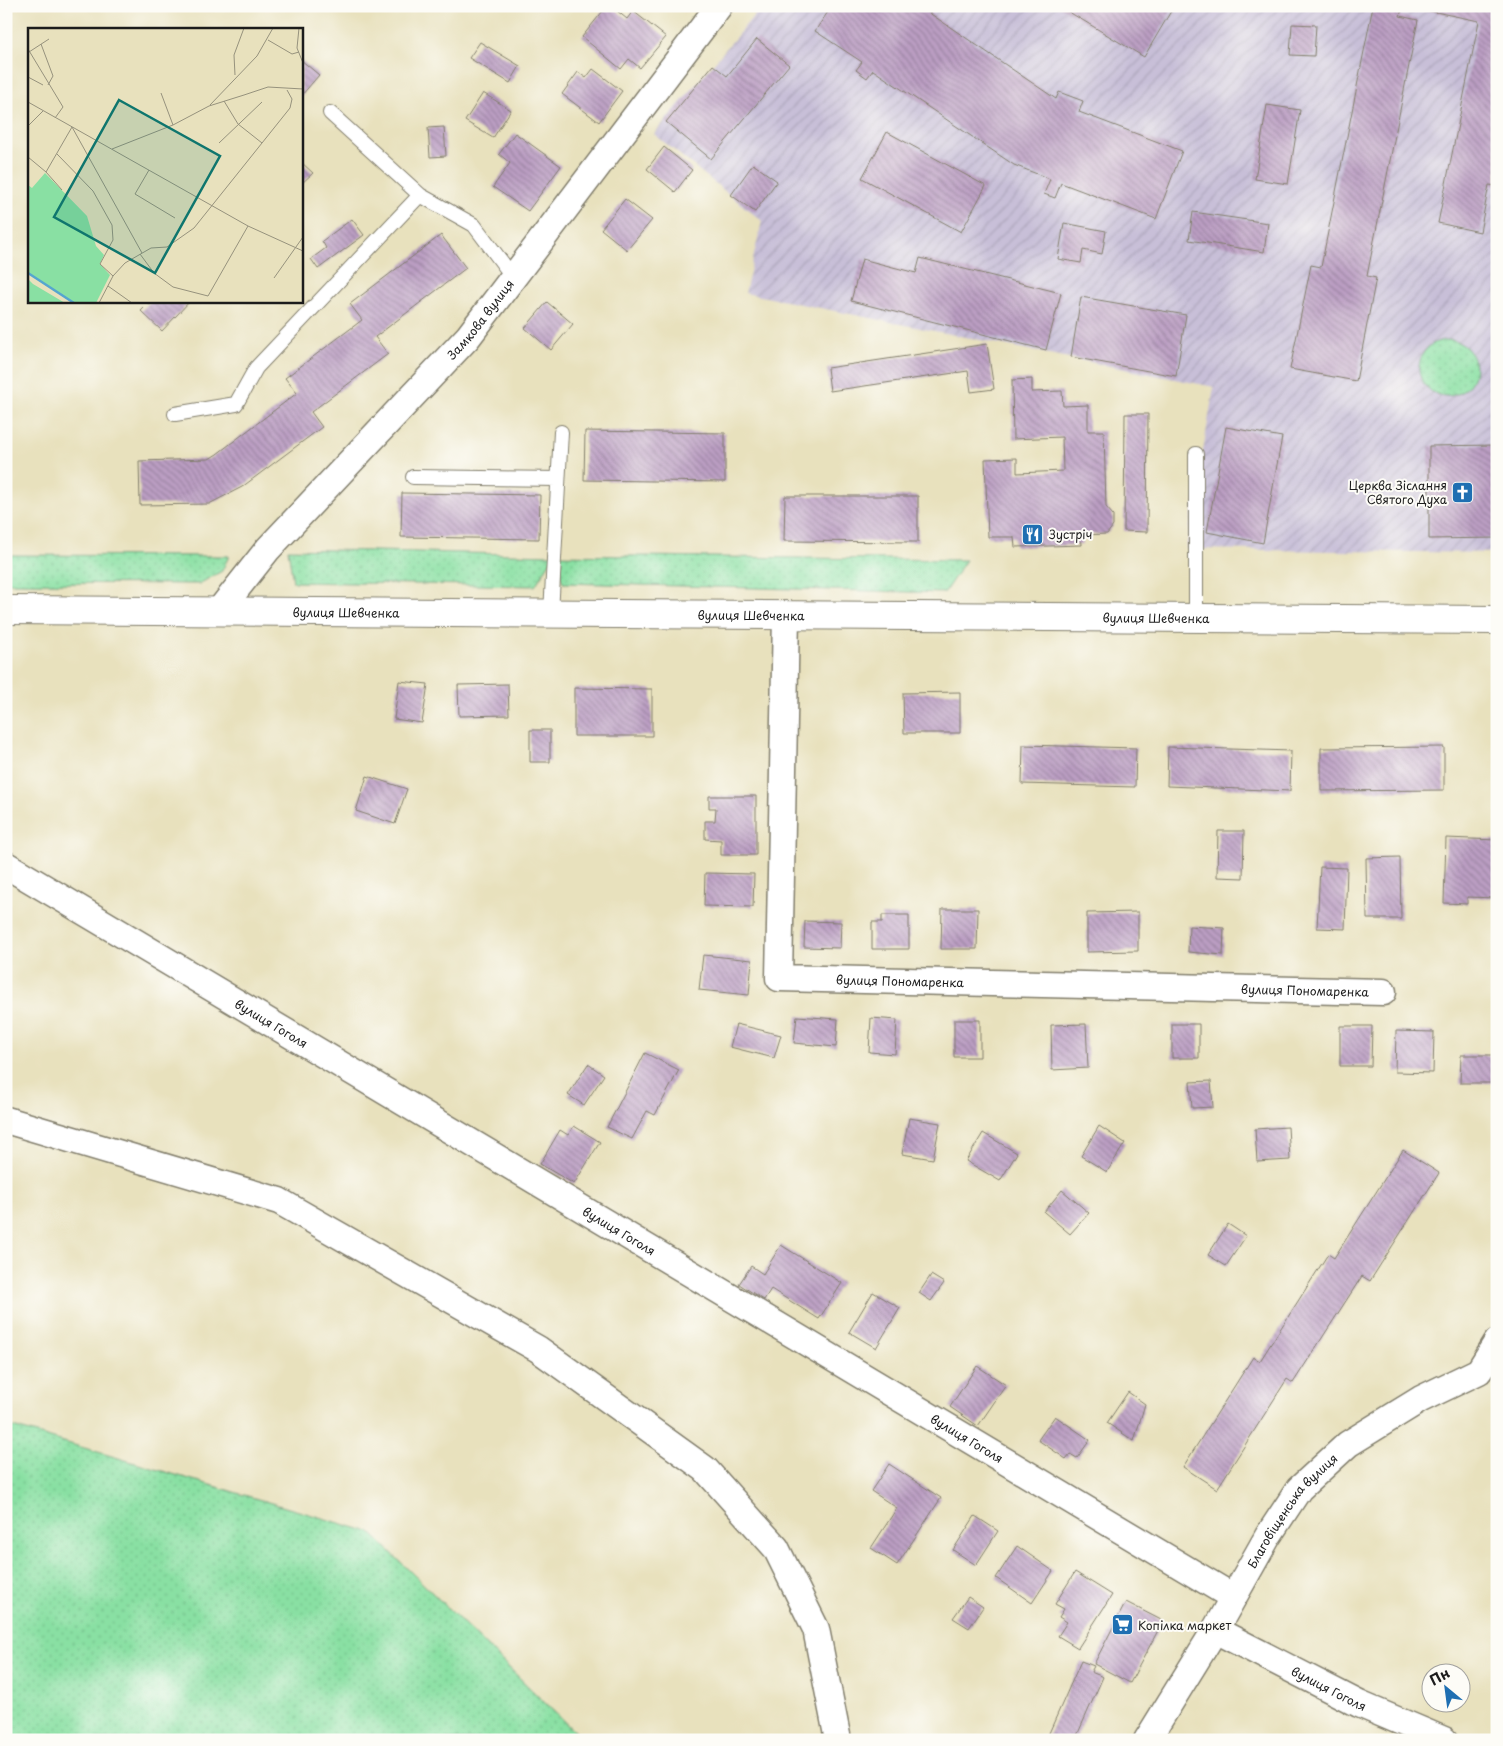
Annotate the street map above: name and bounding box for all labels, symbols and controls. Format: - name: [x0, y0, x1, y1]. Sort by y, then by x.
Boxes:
- inset map: [28, 28, 302, 302]
- street label: Замкова вулиця: [442, 275, 518, 364]
- place label: Церква Зіслання Святого Духа: [1349, 476, 1448, 508]
- church icon: Церква Зіслання Святого Духа: [1451, 480, 1475, 504]
- restaurant icon: Зустріч: [1021, 522, 1045, 546]
- place label: Зустріч: [1049, 525, 1092, 543]
- street label: вулиця Шевченка: [292, 603, 400, 622]
- street label: вулиця Шевченка: [697, 606, 805, 624]
- street label: вулиця Шевченка: [1102, 608, 1210, 627]
- street label: вулиця Пономаренка: [836, 970, 965, 991]
- street label: вулиця Пономаренка: [1241, 980, 1370, 1001]
- street label: вулиця Гоголя: [231, 995, 311, 1052]
- street label: вулиця Гоголя: [579, 1202, 659, 1260]
- street label: вулиця Гоголя: [927, 1410, 1007, 1467]
- street label: Благовіщенська вулиця: [1243, 1449, 1341, 1572]
- supermarket icon: Копілка маркет: [1110, 1613, 1134, 1637]
- place label: Копілка маркет: [1138, 1616, 1231, 1634]
- street label: вулиця Гоголя: [1288, 1662, 1369, 1715]
- text: Пн: [1425, 1662, 1453, 1690]
- north arrow: [1420, 1664, 1470, 1714]

